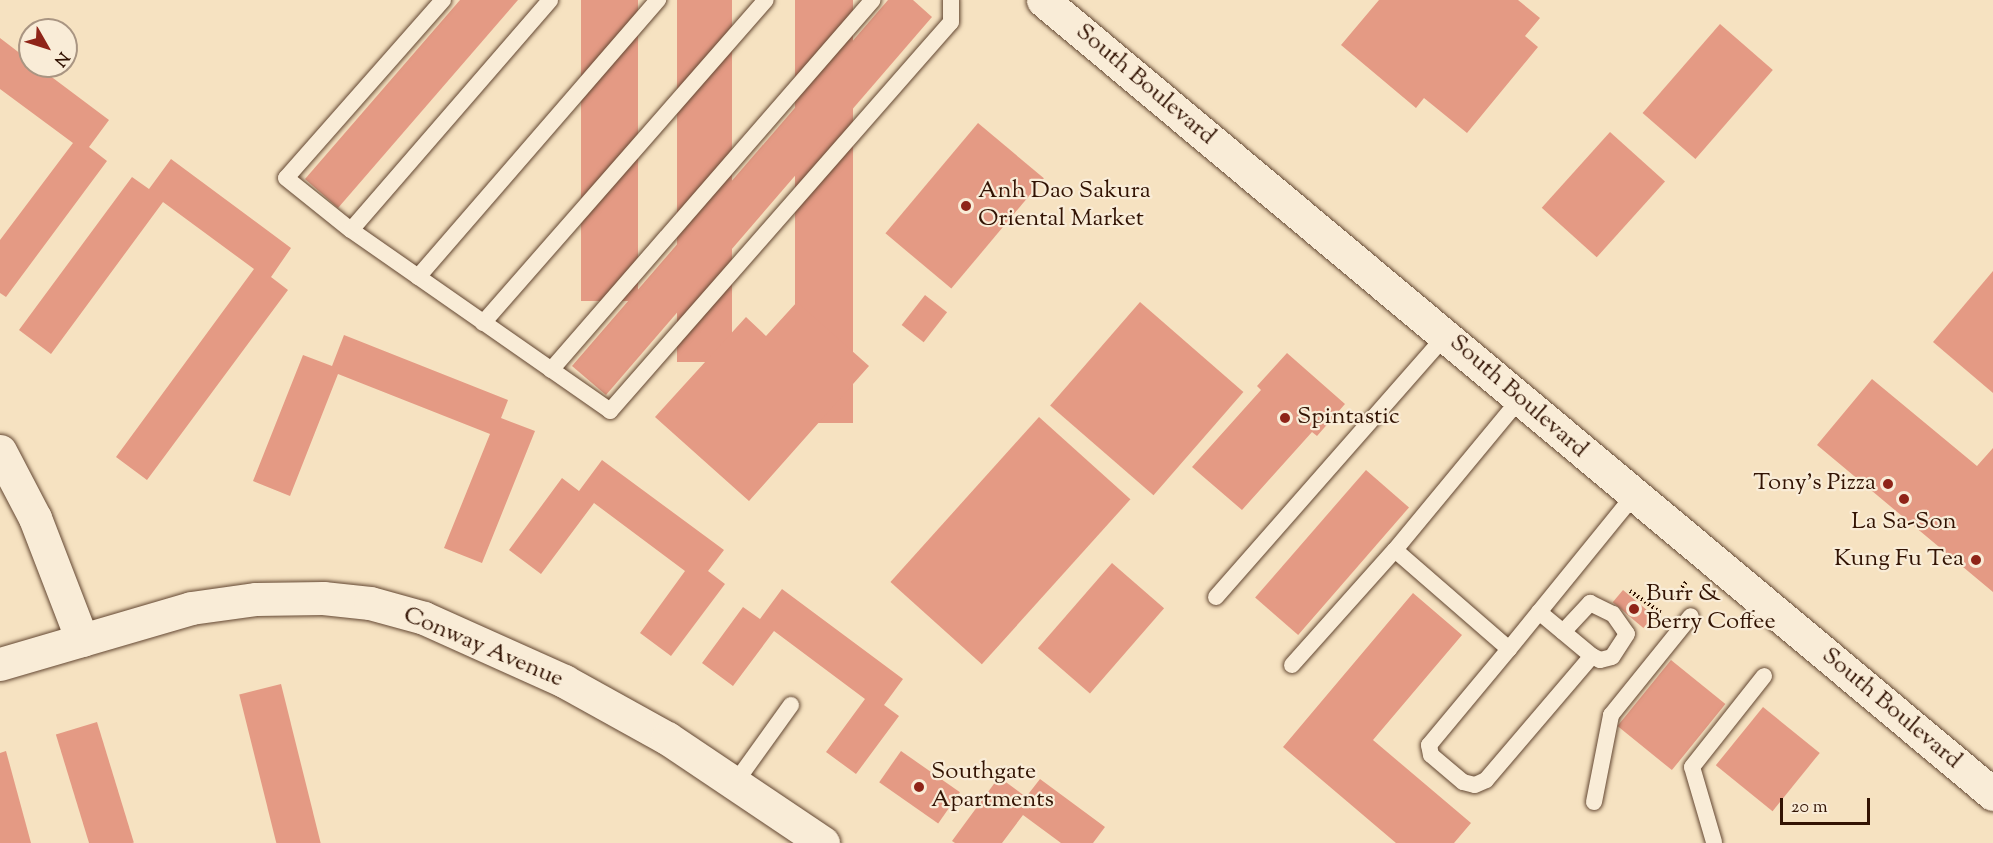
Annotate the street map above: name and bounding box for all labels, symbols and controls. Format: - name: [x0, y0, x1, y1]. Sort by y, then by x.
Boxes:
- north arrow: [18, 18, 78, 78]
- street label: South Boulevard: [1069, 18, 1221, 152]
- text: N: [48, 46, 74, 71]
- place label: Anh Dao Sakura Oriental Market: [978, 178, 1151, 234]
- marker: Anh Dao Sakura Oriental Market: [959, 199, 973, 213]
- street label: South Boulevard: [1443, 329, 1593, 465]
- place label: Spintastic: [1297, 404, 1400, 432]
- marker: Spintastic: [1278, 411, 1292, 425]
- place label: Tony's Pizza: [1753, 470, 1876, 498]
- marker: Tony's Pizza: [1881, 477, 1895, 491]
- marker: La Sa-Son: [1897, 492, 1911, 506]
- place label: La Sa-Son: [1851, 509, 1957, 537]
- place label: Kung Fu Tea: [1834, 546, 1964, 574]
- marker: Kung Fu Tea: [1969, 553, 1983, 567]
- place label: Burr & Berry Coffee: [1646, 581, 1776, 637]
- street label: Conway Avenue: [399, 601, 567, 695]
- marker: Burr & Berry Coffee: [1627, 602, 1641, 616]
- street label: South Boulevard: [1815, 642, 1967, 776]
- place label: Southgate Apartments: [931, 759, 1054, 815]
- marker: Southgate Apartments: [912, 780, 926, 794]
- scale bar: [1783, 786, 1873, 824]
- text: 20 m: [1791, 795, 1828, 821]

